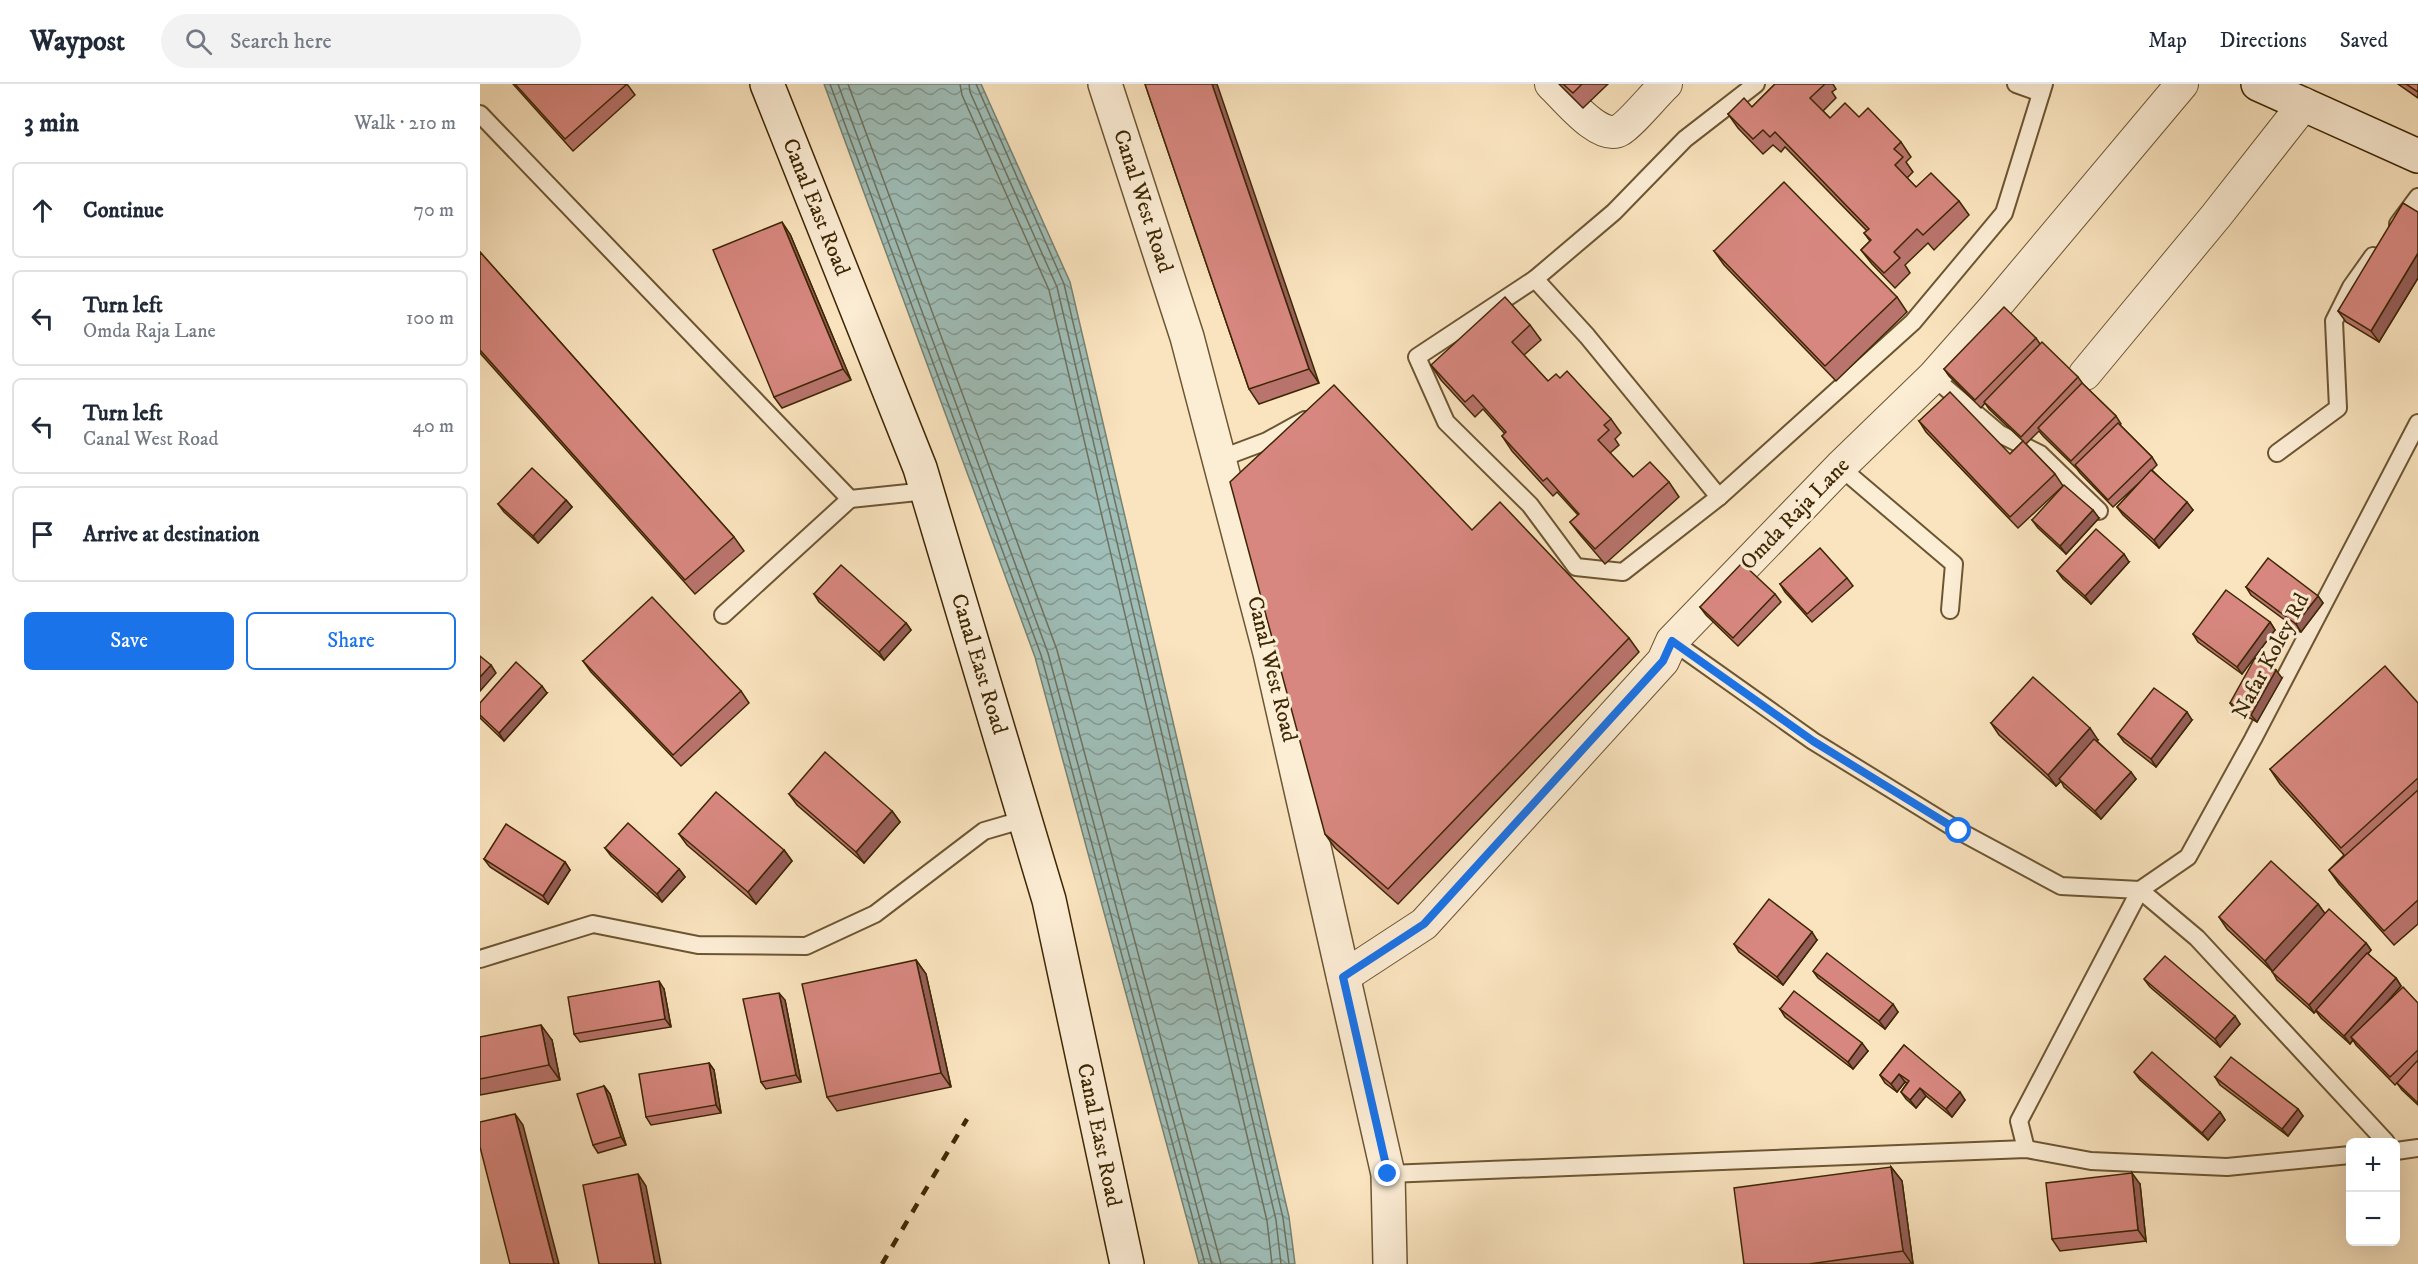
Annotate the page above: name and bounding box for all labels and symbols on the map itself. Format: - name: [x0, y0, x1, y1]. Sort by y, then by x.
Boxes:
- street label: Canal West Road: [1107, 126, 1179, 276]
- street label: Canal East Road: [776, 134, 856, 280]
- street label: Omda Raja Lane: [1735, 452, 1855, 576]
- street label: Nafar Koley Rd: [2227, 589, 2315, 723]
- street label: Canal East Road: [945, 590, 1013, 738]
- street label: Canal West Road: [1241, 593, 1303, 745]
- route start: [1945, 817, 1971, 843]
- street label: Canal East Road: [1071, 1061, 1127, 1209]
- route end: [1374, 1160, 1400, 1186]

